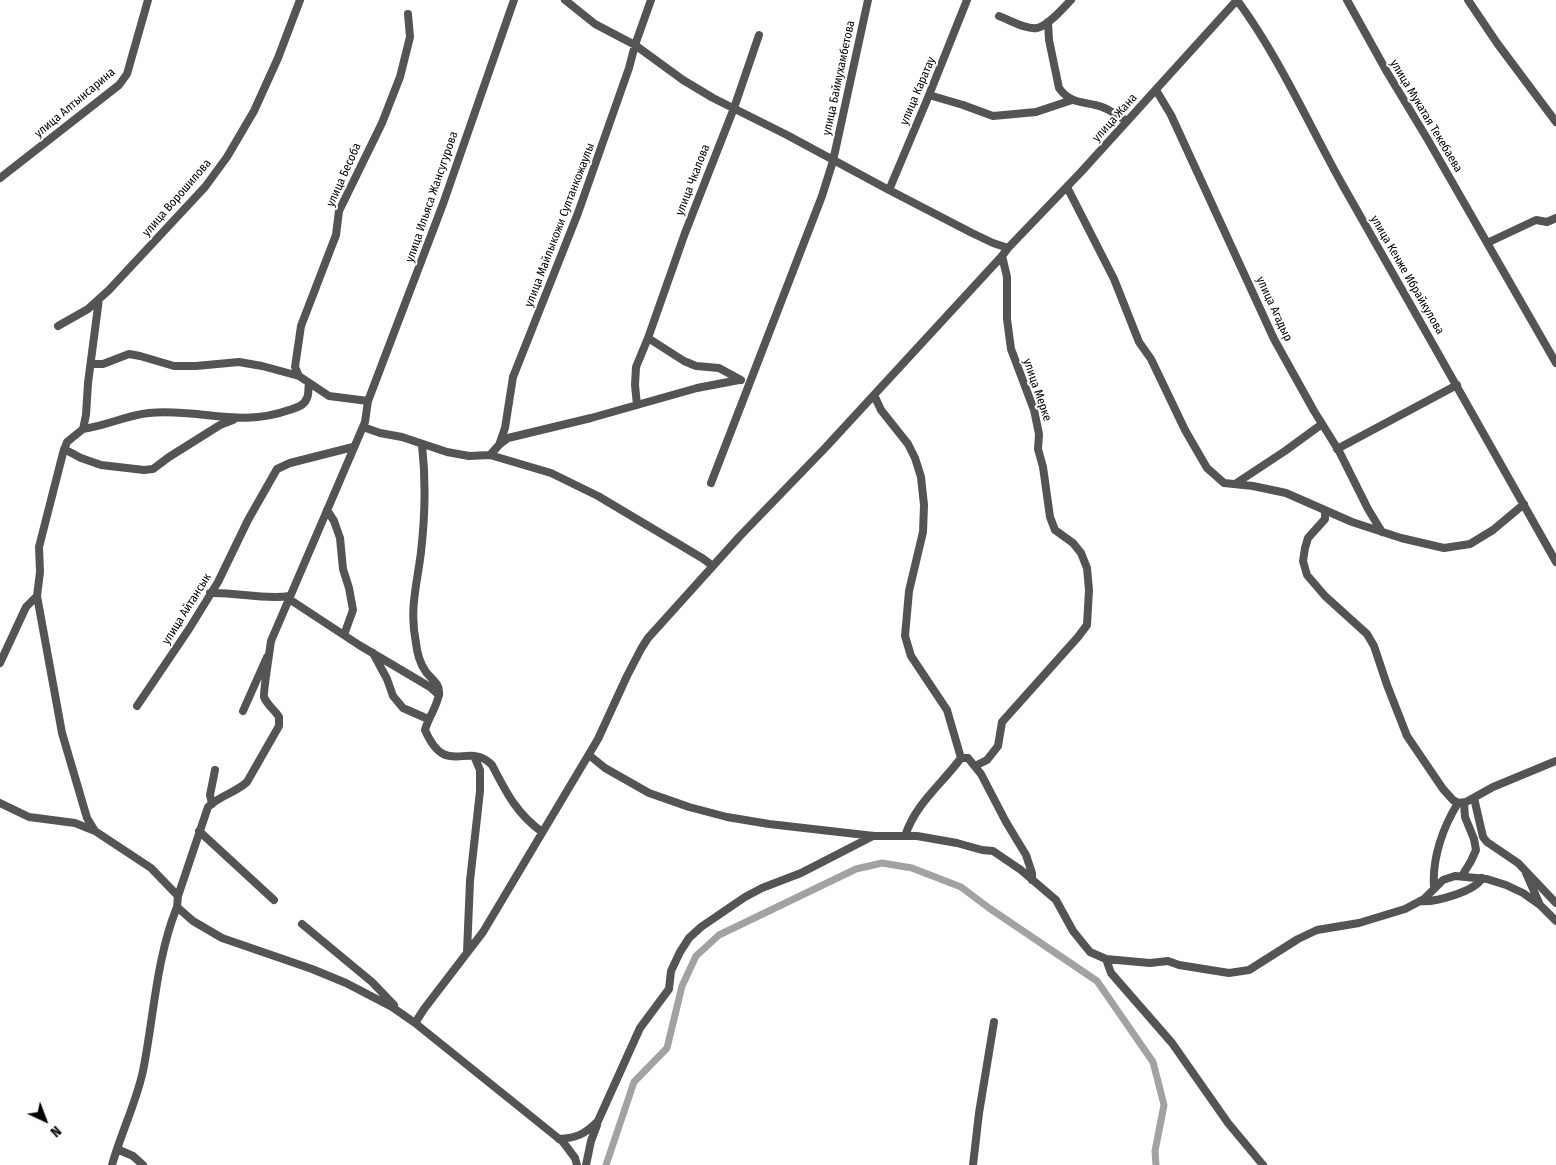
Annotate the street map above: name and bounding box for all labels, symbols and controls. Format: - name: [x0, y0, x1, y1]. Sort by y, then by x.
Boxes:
- street label: улица Баймухамбетова: [820, 19, 858, 137]
- street label: улица Каратау: [897, 55, 939, 127]
- street label: улица Мукатая Текебаева: [1387, 57, 1465, 175]
- street label: улица Алтынсарина: [32, 65, 118, 141]
- street label: улица Жана: [1090, 91, 1140, 145]
- street label: улица Ильяса Жансугурова: [403, 130, 461, 264]
- street label: улица Бесоба: [324, 141, 364, 209]
- street label: улица Майлыкожи Султанкожаулы: [522, 141, 598, 309]
- street label: улица Чкалова: [673, 142, 713, 218]
- street label: улица Ворошилова: [140, 156, 214, 240]
- street label: улица Кенже Ибрайкулова: [1367, 213, 1447, 337]
- street label: улица Агадыр: [1253, 274, 1295, 344]
- street label: улица Мерке: [1020, 357, 1054, 423]
- street label: улица Айтансык: [159, 571, 215, 647]
- north arrow: [20, 1095, 70, 1145]
- text: N: [47, 1122, 64, 1140]

